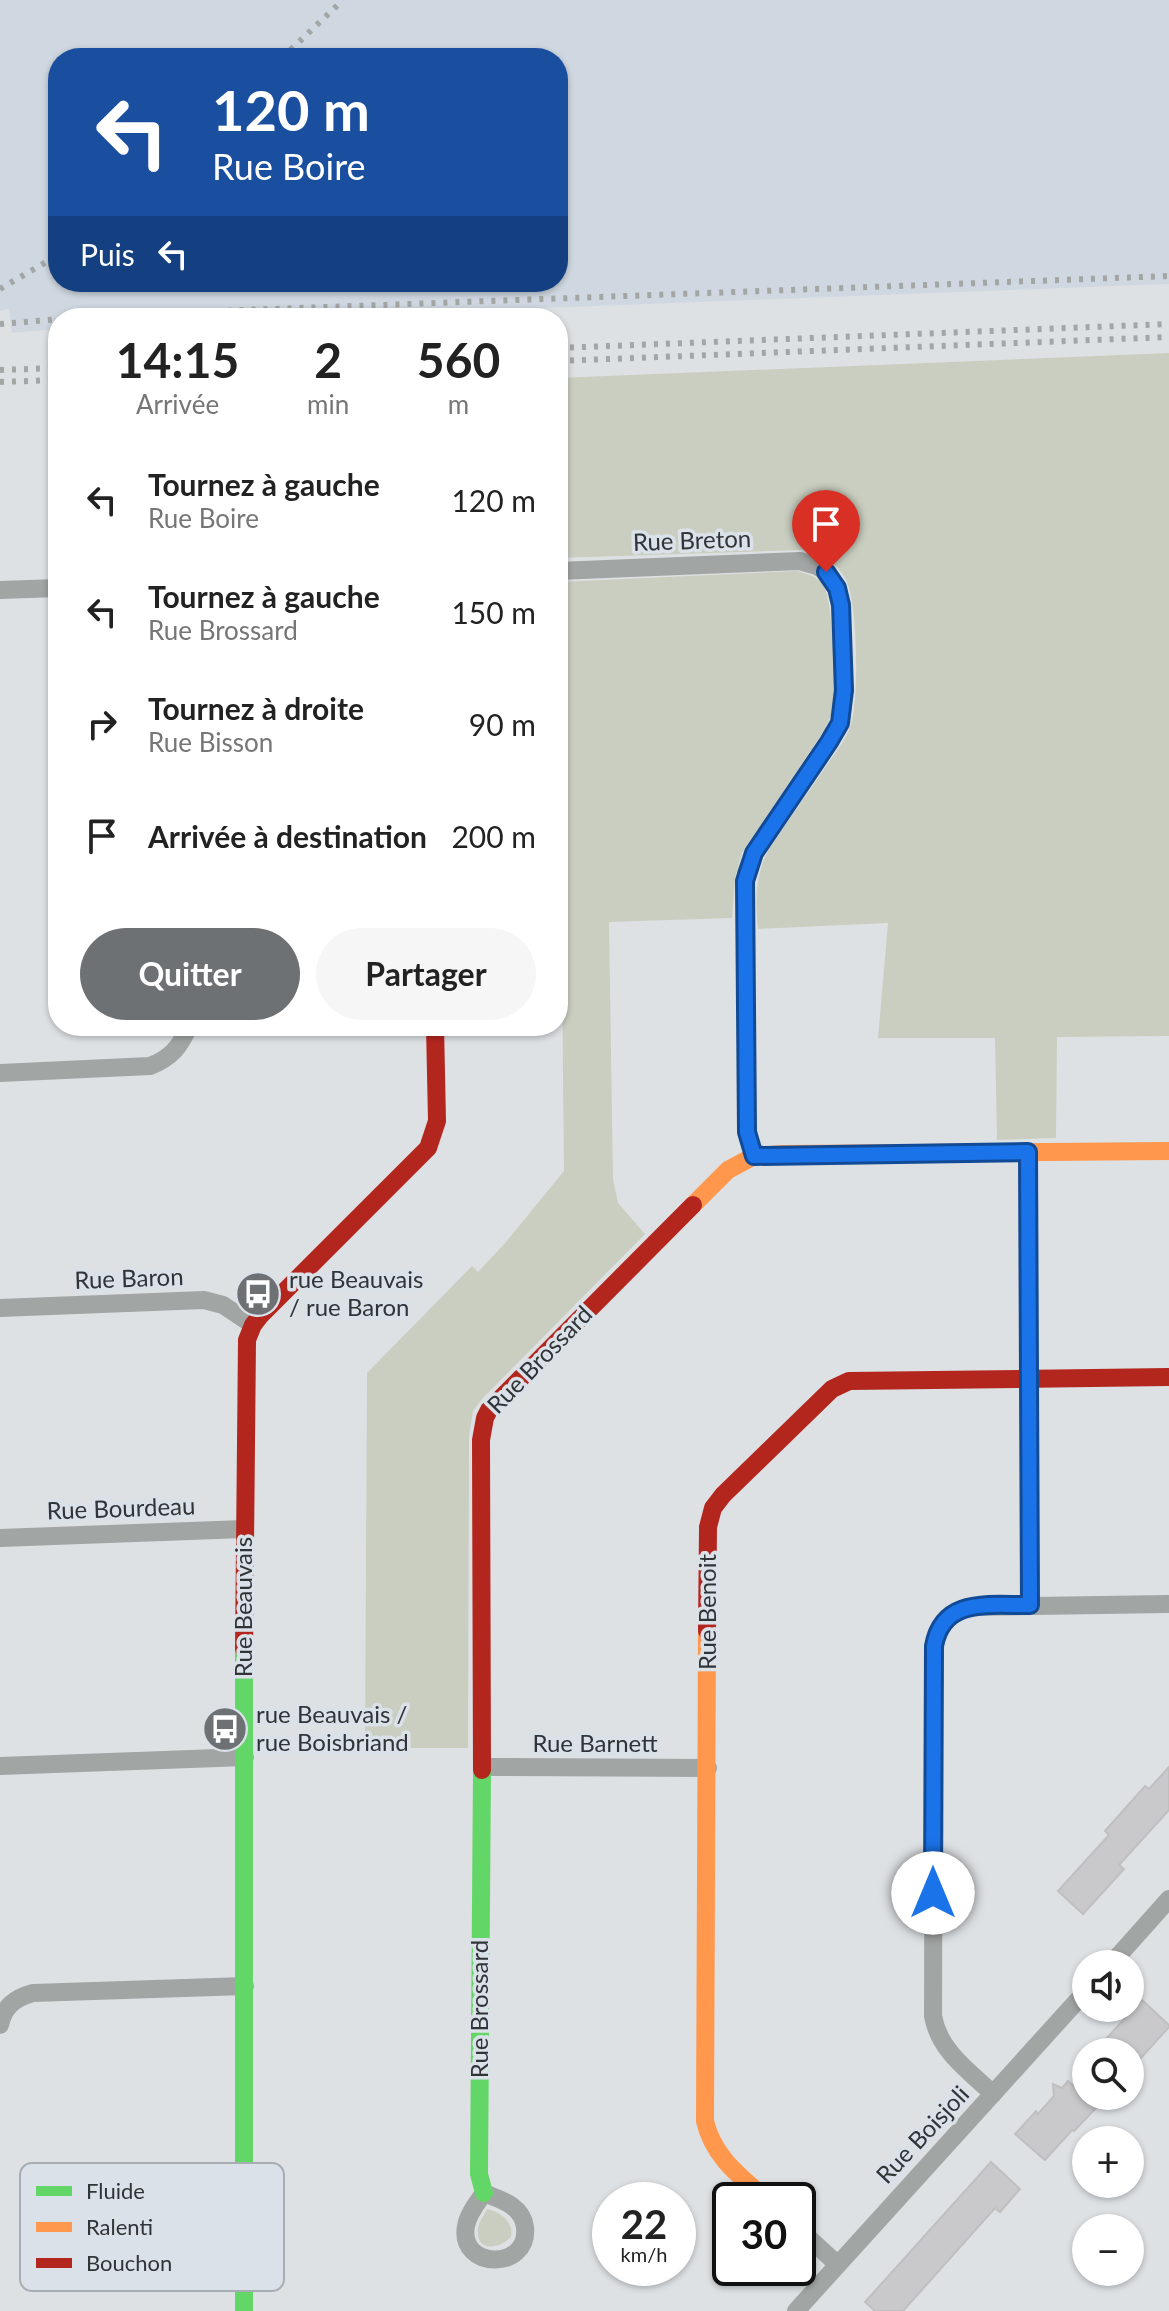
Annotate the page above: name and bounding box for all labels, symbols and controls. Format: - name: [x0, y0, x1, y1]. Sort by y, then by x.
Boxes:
- text: 120 m: [212, 76, 370, 143]
- icon: left: [80, 80, 184, 184]
- text: Rue Boire: [212, 144, 366, 188]
- icon: left: [151, 232, 195, 276]
- text: Puis: [80, 236, 135, 272]
- text: 14:15: [116, 331, 239, 388]
- text: 2: [314, 331, 342, 388]
- text: 560: [417, 331, 500, 388]
- text: Arrivée: [136, 388, 219, 420]
- text: min: [307, 388, 349, 420]
- text: m: [448, 388, 469, 420]
- text: Tournez à gauche: [148, 466, 380, 502]
- icon: left: [80, 478, 124, 522]
- text: 120 m: [451, 482, 536, 518]
- pin: [792, 490, 860, 572]
- text: Rue Boire: [148, 502, 259, 534]
- icon: arrive: [804, 502, 848, 546]
- street label: Rue Breton: [632, 523, 752, 556]
- text: Tournez à gauche: [148, 578, 380, 614]
- icon: left: [80, 590, 124, 634]
- text: 150 m: [451, 594, 536, 630]
- text: Rue Brossard: [148, 614, 298, 646]
- text: Tournez à droite: [148, 690, 364, 726]
- icon: right: [80, 702, 124, 746]
- text: 90 m: [469, 706, 536, 742]
- text: Rue Bisson: [148, 726, 273, 758]
- icon: arrive: [80, 814, 124, 858]
- text: Arrivée à destination: [148, 818, 427, 854]
- text: 200 m: [451, 818, 536, 854]
- button: Quitter: [80, 928, 300, 1020]
- button: Partager: [316, 928, 536, 1020]
- street label: Rue Baron: [74, 1261, 184, 1294]
- place label: rue Beauvais / rue Baron: [289, 1264, 423, 1321]
- bus stop icon: rue Beauvais / rue Baron: [234, 1270, 282, 1318]
- street label: Rue Brossard: [480, 1299, 597, 1419]
- street label: Rue Bourdeau: [46, 1490, 196, 1525]
- street label: Rue Beauvais: [228, 1537, 257, 1677]
- street label: Rue Benoit: [692, 1554, 721, 1670]
- place label: rue Beauvais / rue Boisbriand: [256, 1699, 409, 1756]
- bus stop icon: rue Beauvais / rue Boisbriand: [201, 1705, 249, 1753]
- street label: Rue Barnett: [532, 1728, 658, 1757]
- position arrow: [891, 1851, 975, 1935]
- street label: Rue Brossard: [464, 1940, 493, 2078]
- map controls: [1072, 1950, 1144, 2286]
- button: sound: [1072, 1950, 1144, 2022]
- button: search: [1072, 2038, 1144, 2110]
- street label: Rue Boisjoli: [869, 2079, 974, 2189]
- button: +: [1072, 2126, 1144, 2198]
- legend: [20, 2163, 284, 2291]
- text: Fluide: [86, 2177, 145, 2204]
- speed limit sign: 30: [712, 2182, 816, 2286]
- text: 22: [621, 2200, 667, 2248]
- text: Ralenti: [86, 2213, 153, 2240]
- button: −: [1072, 2214, 1144, 2286]
- text: km/h: [621, 2242, 667, 2266]
- text: Bouchon: [86, 2249, 172, 2276]

